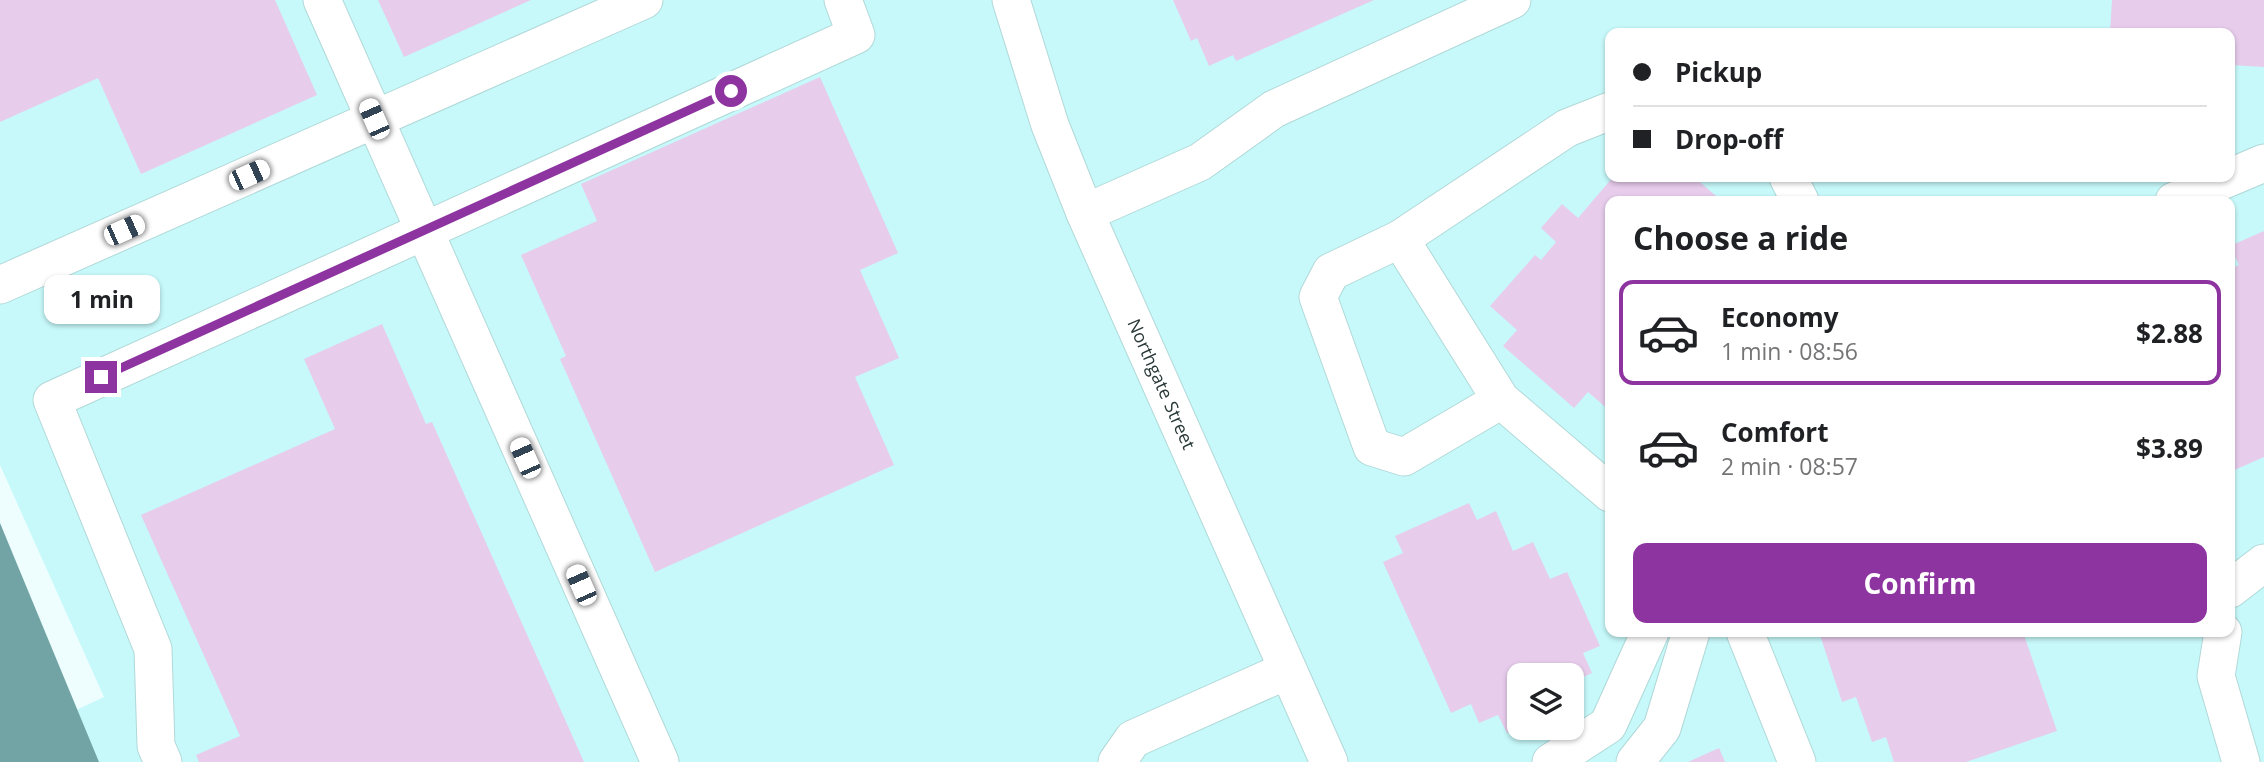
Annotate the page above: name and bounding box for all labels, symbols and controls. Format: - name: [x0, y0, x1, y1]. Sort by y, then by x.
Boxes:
- text: Pickup: [1675, 54, 1762, 90]
- route start: [715, 75, 747, 107]
- car: [356, 96, 393, 142]
- text: Drop-off: [1675, 121, 1783, 157]
- car: [226, 157, 273, 193]
- car: [101, 212, 148, 248]
- text: Choose a ride: [1633, 216, 1848, 259]
- callout: 1 min: [43, 276, 159, 324]
- text: 1 min: [70, 283, 134, 315]
- text: Economy: [1721, 299, 1839, 335]
- icon: car: [1637, 301, 1700, 364]
- street label: Northgate Street: [1123, 315, 1202, 453]
- text: $2.88: [2136, 315, 2203, 351]
- text: 1 min · 08:56: [1721, 335, 1858, 367]
- route end: [85, 361, 117, 393]
- text: Comfort: [1721, 414, 1828, 450]
- icon: car: [1637, 416, 1700, 479]
- text: $3.89: [2136, 430, 2203, 466]
- car: [507, 435, 544, 481]
- text: 2 min · 08:57: [1721, 450, 1858, 482]
- button: Confirm: [1633, 543, 2207, 623]
- car: [563, 562, 600, 608]
- map controls: [1507, 663, 1584, 740]
- button: layers: [1507, 663, 1584, 740]

